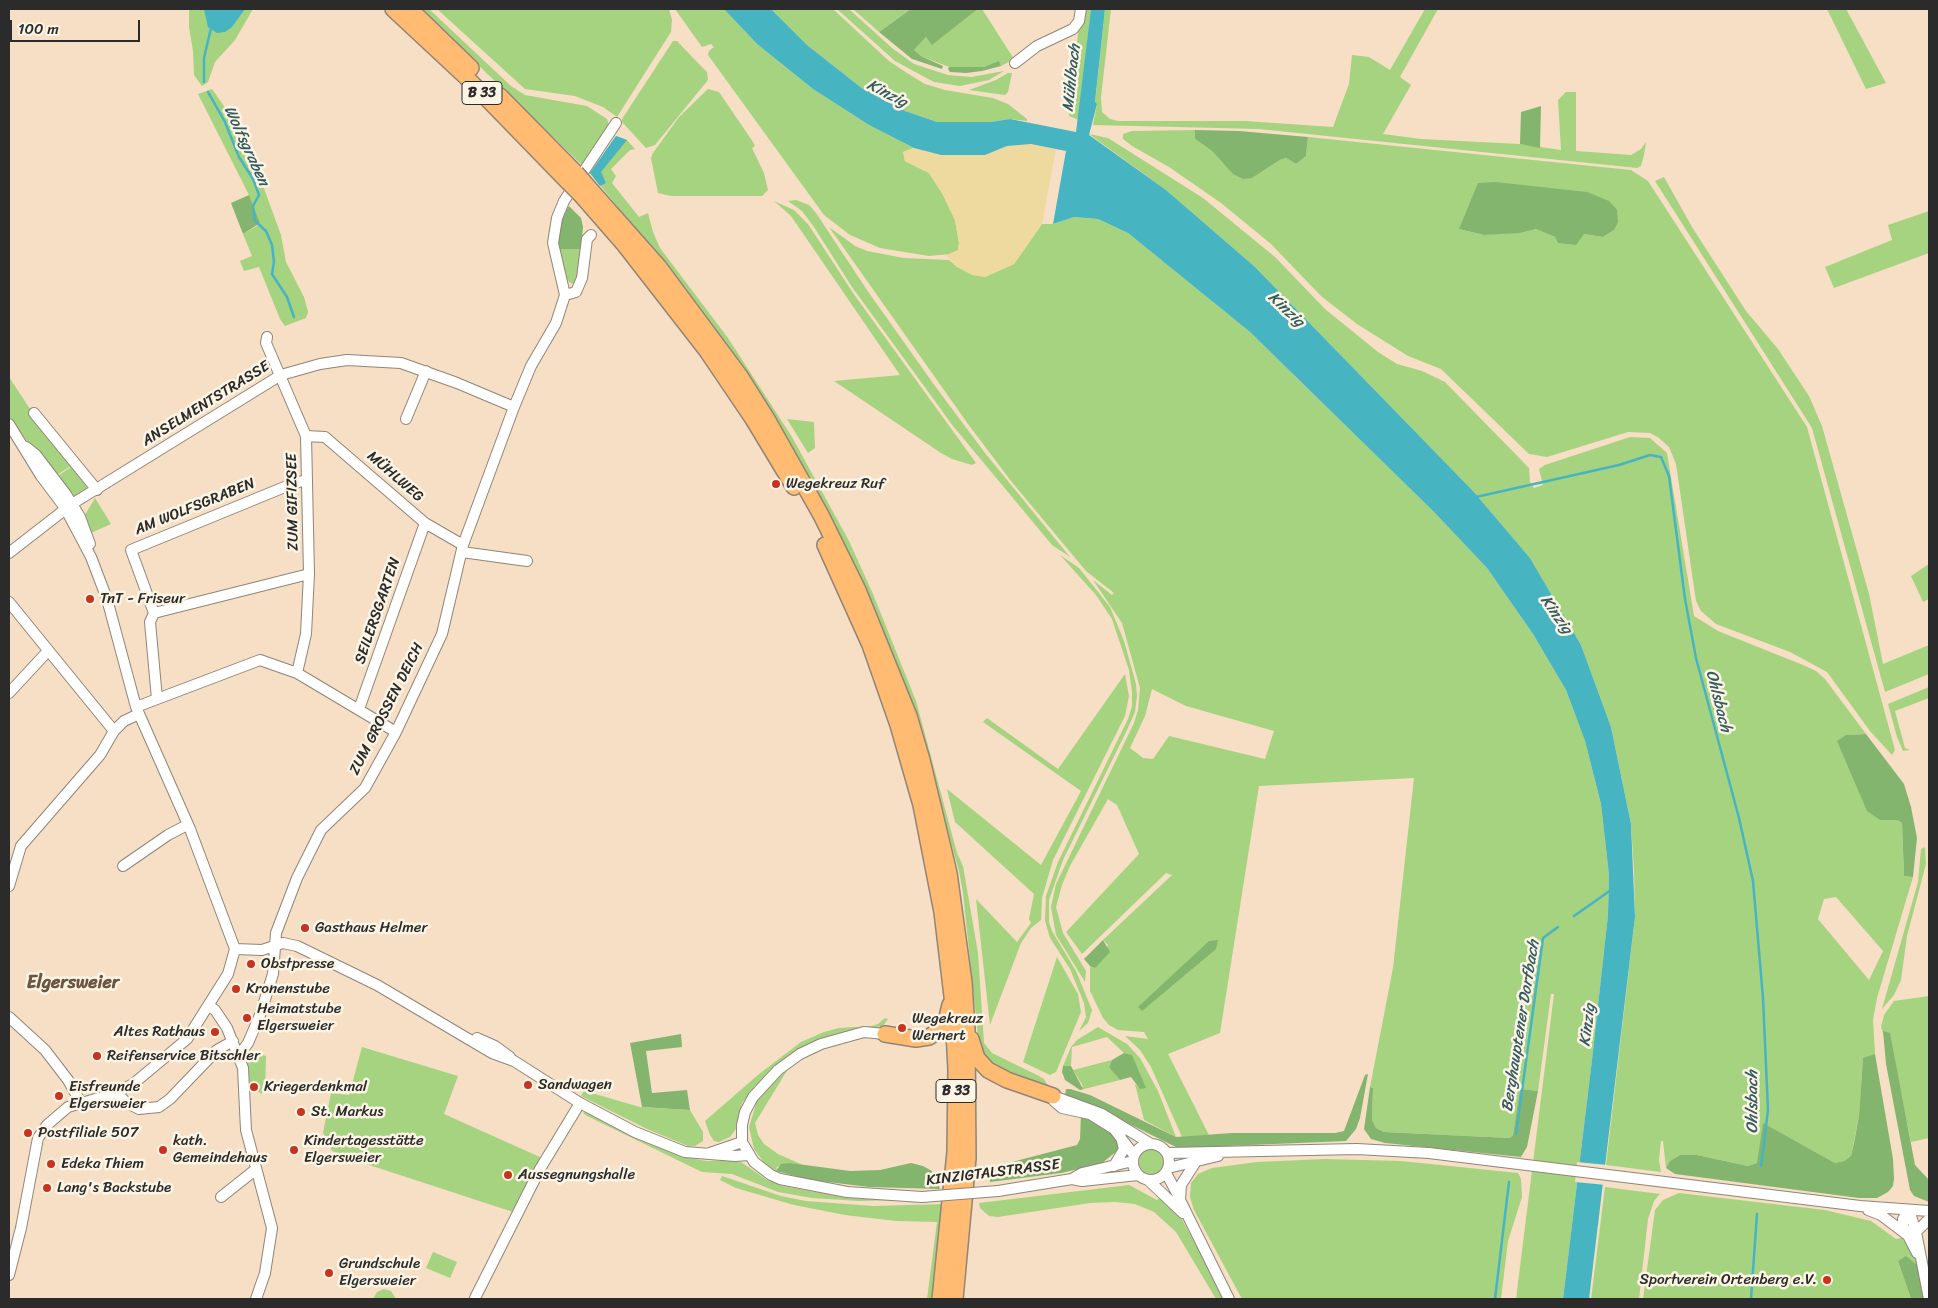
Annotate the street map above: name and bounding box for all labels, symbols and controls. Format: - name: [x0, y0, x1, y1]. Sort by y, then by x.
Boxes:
- scale bar: [12, 10, 142, 42]
- text: 100 m: [18, 16, 59, 42]
- water label: Mühlbach: [1059, 43, 1085, 113]
- water label: Kinzig: [864, 76, 910, 112]
- road number: B 33: [462, 82, 502, 105]
- water label: Wolfsgraben: [219, 103, 273, 189]
- water label: Kinzig: [1264, 288, 1308, 332]
- street label: ANSELMENTSTRASSE: [139, 357, 273, 451]
- street label: MÜHLWEG: [363, 448, 427, 506]
- street label: ZUM GIFIZSEE: [283, 453, 303, 551]
- street label: AM WOLFSGRABEN: [132, 475, 258, 539]
- place label: Wegekreuz Ruf: [786, 475, 885, 493]
- marker: Wegekreuz Ruf: [770, 478, 782, 490]
- street label: SEILERSGARTEN: [351, 555, 405, 667]
- place label: TnT - Friseur: [100, 590, 185, 608]
- water label: Kinzig: [1536, 592, 1576, 638]
- marker: TnT - Friseur: [84, 593, 96, 605]
- street label: ZUM GROSSEN DEICH: [346, 640, 428, 778]
- water label: Ohlsbach: [1701, 668, 1735, 734]
- place label: Gasthaus Helmer: [315, 919, 428, 937]
- marker: Gasthaus Helmer: [299, 922, 311, 934]
- water label: Berghauptener Dorfbach: [1498, 939, 1544, 1113]
- place label: Obstpresse: [261, 955, 334, 973]
- marker: Obstpresse: [245, 958, 257, 970]
- district label: Elgersweier: [27, 972, 119, 994]
- place label: Kronenstube: [246, 980, 330, 998]
- marker: Kronenstube: [230, 983, 242, 995]
- place label: Heimatstube Elgersweier: [257, 1000, 342, 1035]
- water label: Kinzig: [1576, 1003, 1600, 1047]
- place label: Wegekreuz Wernert: [912, 1010, 983, 1045]
- marker: Heimatstube Elgersweier: [241, 1012, 253, 1024]
- marker: Wegekreuz Wernert: [896, 1022, 908, 1034]
- place label: Altes Rathaus: [114, 1023, 205, 1041]
- marker: Altes Rathaus: [209, 1026, 221, 1038]
- place label: Reifenservice Bitschler: [107, 1047, 260, 1065]
- marker: Reifenservice Bitschler: [91, 1050, 103, 1062]
- water label: Ohlsbach: [1743, 1070, 1763, 1134]
- place label: Sandwagen: [538, 1076, 612, 1094]
- place label: Eisfreunde Elgersweier: [69, 1078, 146, 1113]
- place label: Kriegerdenkmal: [264, 1078, 367, 1096]
- marker: Sandwagen: [522, 1079, 534, 1091]
- road number: B 33: [936, 1080, 976, 1102]
- marker: Kriegerdenkmal: [248, 1081, 260, 1093]
- marker: Eisfreunde Elgersweier: [53, 1090, 65, 1102]
- place label: St. Markus: [311, 1103, 383, 1121]
- marker: St. Markus: [295, 1106, 307, 1118]
- place label: Postfiliale 507: [38, 1124, 138, 1142]
- marker: Postfiliale 507: [22, 1127, 34, 1139]
- place label: kath. Gemeindehaus: [173, 1132, 267, 1167]
- place label: Kindertagesstätte Elgersweier: [304, 1132, 424, 1167]
- marker: kath. Gemeindehaus: [157, 1144, 169, 1156]
- marker: Kindertagesstätte Elgersweier: [288, 1144, 300, 1156]
- place label: Edeka Thiem: [61, 1155, 144, 1173]
- street label: KINZIGTALSTRASSE: [925, 1156, 1061, 1190]
- marker: Edeka Thiem: [45, 1158, 57, 1170]
- place label: Aussegnungshalle: [518, 1166, 635, 1184]
- marker: Aussegnungshalle: [502, 1169, 514, 1181]
- place label: Lang's Backstube: [57, 1179, 171, 1197]
- marker: Lang's Backstube: [41, 1182, 53, 1194]
- place label: Grundschule Elgersweier: [339, 1255, 420, 1290]
- marker: Grundschule Elgersweier: [323, 1267, 335, 1279]
- place label: Sportverein Ortenberg e.V.: [1640, 1271, 1817, 1289]
- marker: Sportverein Ortenberg e.V.: [1821, 1274, 1833, 1286]

